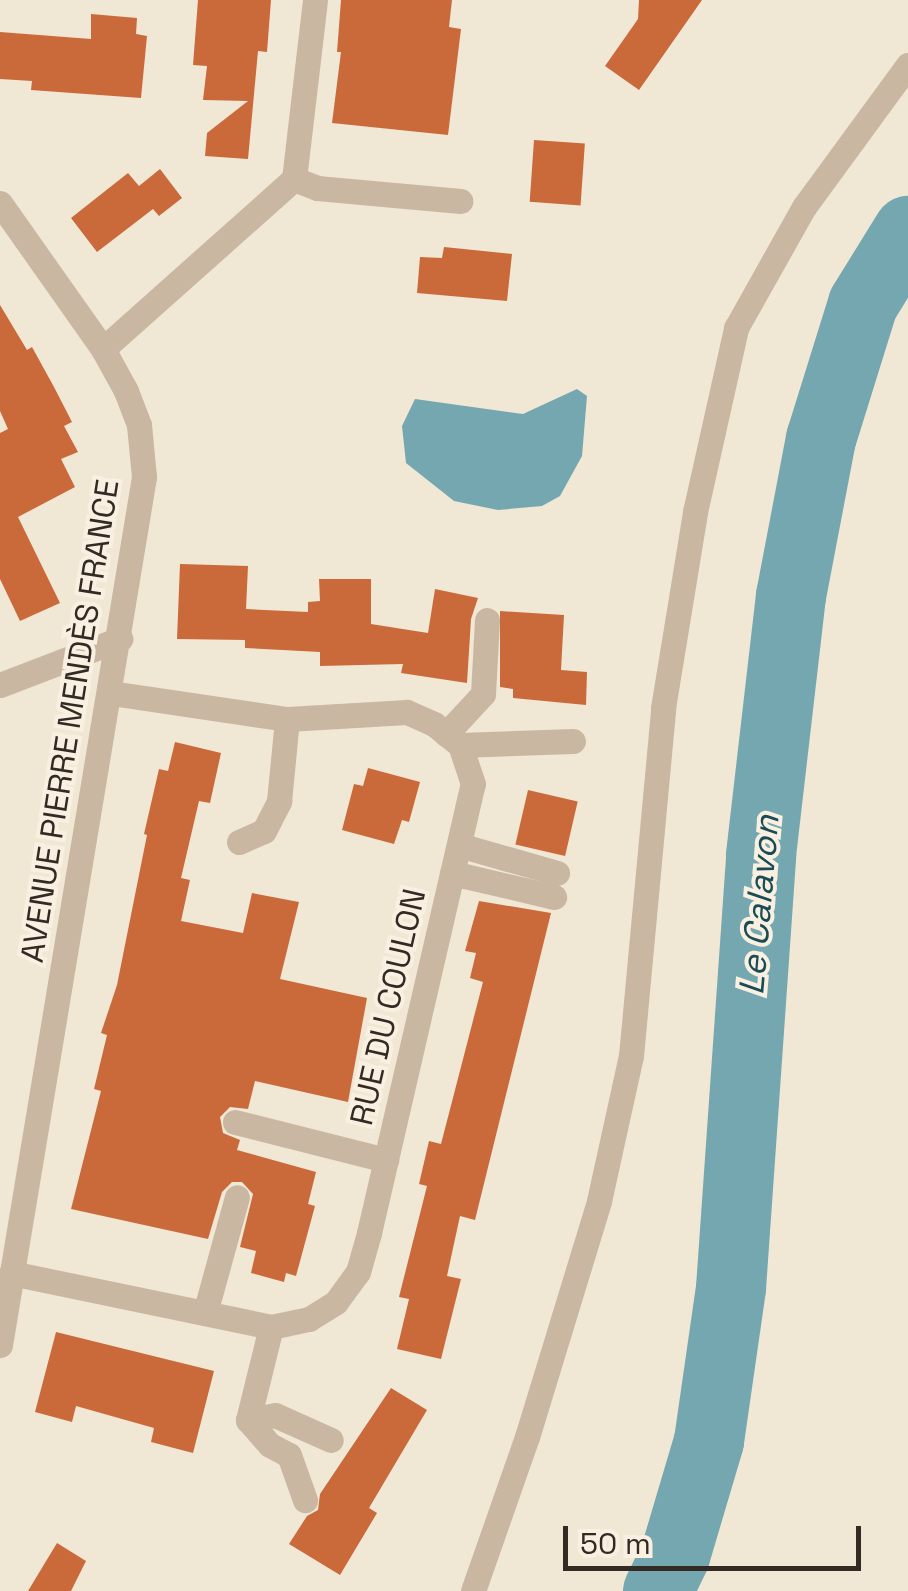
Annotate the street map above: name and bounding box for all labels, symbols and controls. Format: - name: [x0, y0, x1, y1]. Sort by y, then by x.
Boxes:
- street label: AVENUE PIERRE MENDÈS FRANCE: [13, 477, 127, 965]
- water label: Le Calavon: [730, 813, 788, 997]
- street label: RUE DU COULON: [342, 885, 434, 1129]
- scale bar: [568, 1506, 866, 1568]
- text: 50 m: [580, 1524, 651, 1563]

